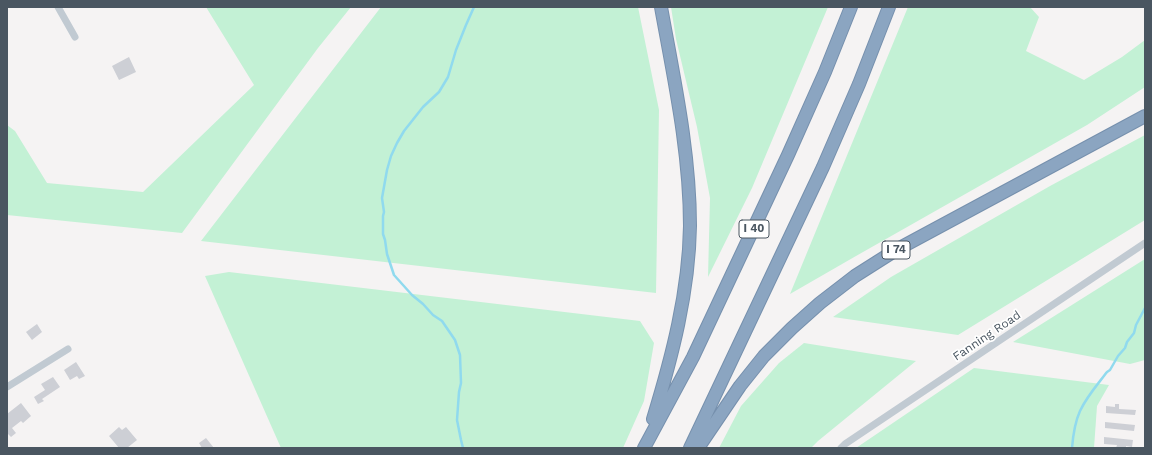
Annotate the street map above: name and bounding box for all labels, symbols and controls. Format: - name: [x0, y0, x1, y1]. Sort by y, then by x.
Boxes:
- road number: I 40: [739, 220, 769, 238]
- road number: I 74: [882, 241, 910, 259]
- street label: Fanning Road: [950, 308, 1024, 364]

